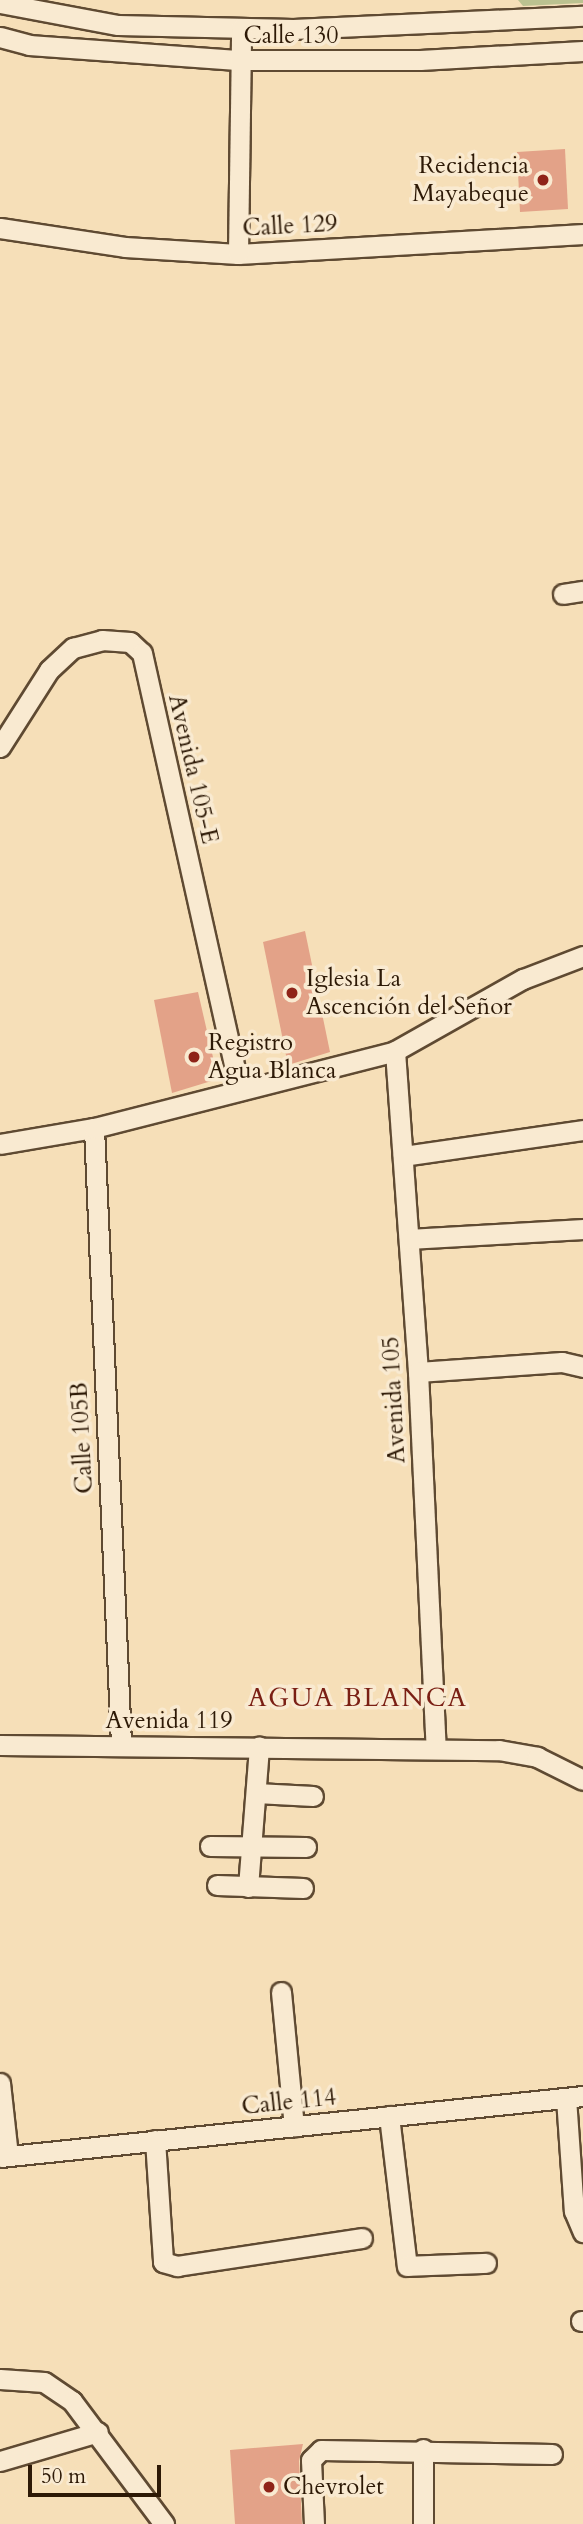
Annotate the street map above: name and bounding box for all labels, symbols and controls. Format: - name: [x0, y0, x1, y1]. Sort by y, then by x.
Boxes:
- street label: Calle 130: [243, 22, 339, 50]
- place label: Recidencia Mayabeque: [412, 152, 529, 208]
- marker: Recidencia Mayabeque: [535, 172, 551, 188]
- street label: Calle 129: [242, 209, 338, 243]
- street label: Avenida 105-E: [162, 691, 224, 847]
- place label: Iglesia La Ascención del Señor: [306, 965, 512, 1021]
- marker: Iglesia La Ascención del Señor: [284, 985, 300, 1001]
- place label: Registro Agua Blanca: [208, 1029, 336, 1085]
- marker: Registro Agua Blanca: [186, 1049, 202, 1065]
- street label: Avenida 105: [376, 1336, 412, 1464]
- street label: Calle 105B: [65, 1382, 99, 1494]
- district label: AGUA BLANCA: [249, 1682, 467, 1714]
- street label: Avenida 119: [106, 1707, 232, 1735]
- street label: Calle 114: [240, 2083, 338, 2121]
- scale bar: [32, 2450, 164, 2494]
- text: 50 m: [41, 2462, 86, 2491]
- place label: Chevrolet: [283, 2473, 384, 2501]
- marker: Chevrolet: [261, 2479, 277, 2495]

